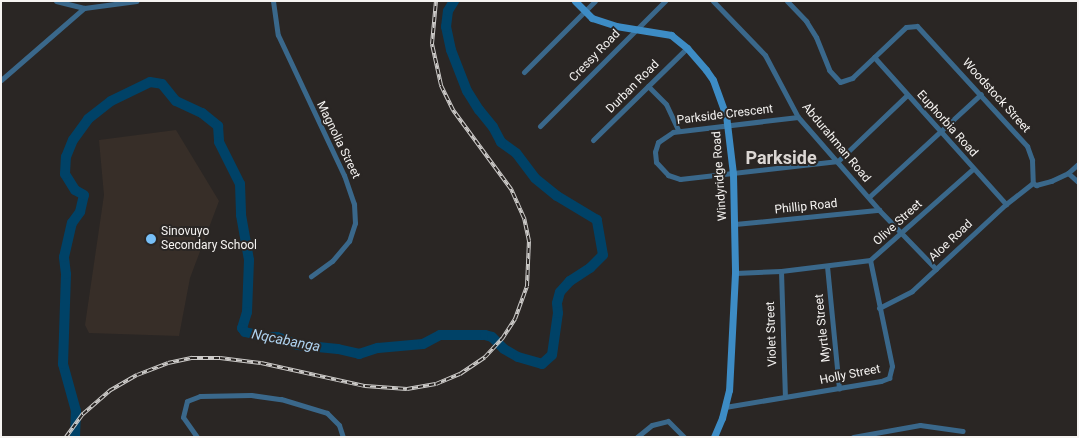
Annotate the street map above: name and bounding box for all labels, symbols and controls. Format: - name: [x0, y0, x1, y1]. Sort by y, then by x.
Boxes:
- street label: Cressy Road: [567, 27, 623, 85]
- street label: Woodstock Street: [959, 56, 1033, 136]
- street label: Durban Road: [604, 58, 662, 116]
- street label: Euphorbia Road: [913, 88, 981, 160]
- street label: Magnolia Street: [313, 99, 363, 181]
- street label: Abdurahman Road: [799, 100, 873, 186]
- street label: Parkside Crescent: [676, 102, 774, 128]
- street label: Windyridge Road: [710, 131, 730, 221]
- district label: Parkside: [745, 147, 817, 169]
- street label: Phillip Road: [774, 197, 838, 217]
- street label: Olive Street: [871, 197, 925, 249]
- street label: Aloe Road: [926, 217, 976, 265]
- place label: Sinovuyo Secondary School: [161, 225, 257, 253]
- marker: Sinovuyo Secondary School: [145, 233, 157, 245]
- street label: Myrtle Street: [812, 293, 834, 363]
- street label: Violet Street: [764, 301, 780, 367]
- water label: Nqcabanga: [250, 325, 322, 355]
- street label: Holly Street: [818, 362, 882, 388]

